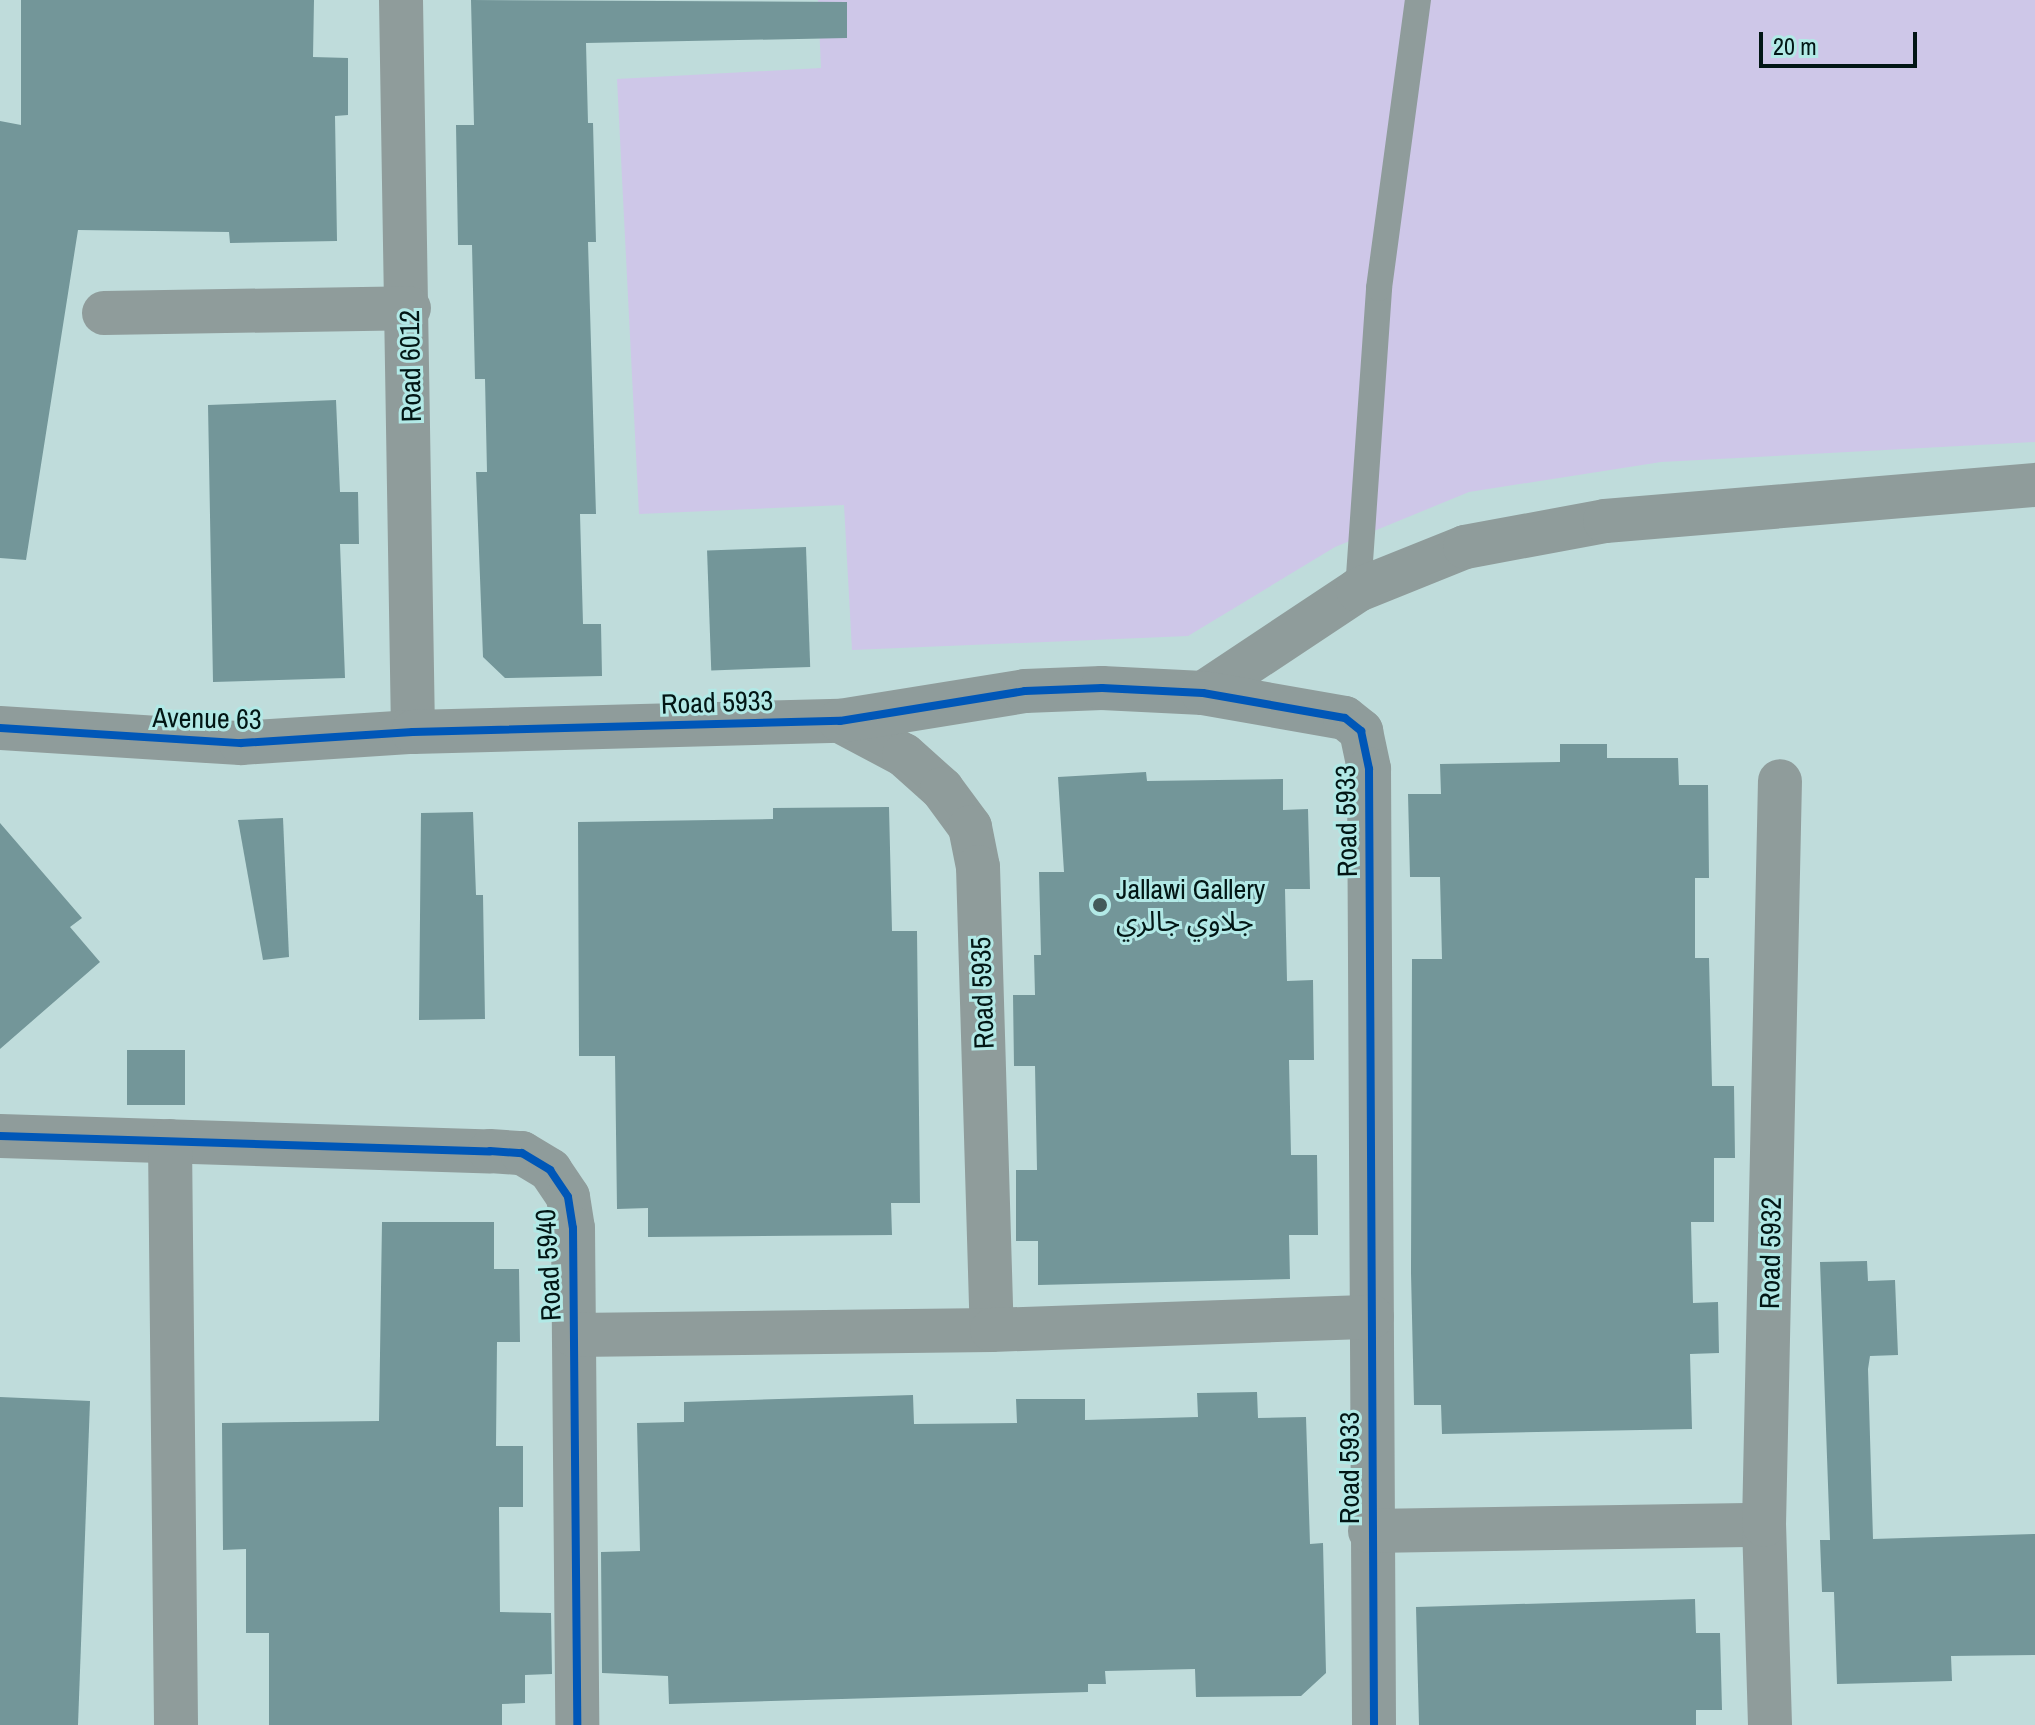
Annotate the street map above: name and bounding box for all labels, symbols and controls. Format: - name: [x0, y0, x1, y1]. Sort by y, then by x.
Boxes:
- scale bar: [1763, 16, 1921, 66]
- text: 20 m: [1773, 30, 1817, 62]
- street label: Road 6012: [392, 310, 428, 422]
- street label: Road 5933: [660, 683, 774, 721]
- street label: Avenue 63: [152, 700, 262, 736]
- street label: Road 5933: [1328, 765, 1364, 877]
- place label: Jallawi Gallery جلاوي جالري: [1116, 872, 1265, 938]
- marker: Jallawi Gallery جلاوي جالري: [1091, 896, 1109, 914]
- street label: Road 5935: [963, 936, 1001, 1050]
- street label: Road 5932: [1752, 1197, 1788, 1309]
- street label: Road 5940: [528, 1208, 568, 1322]
- street label: Road 5933: [1332, 1412, 1366, 1524]

